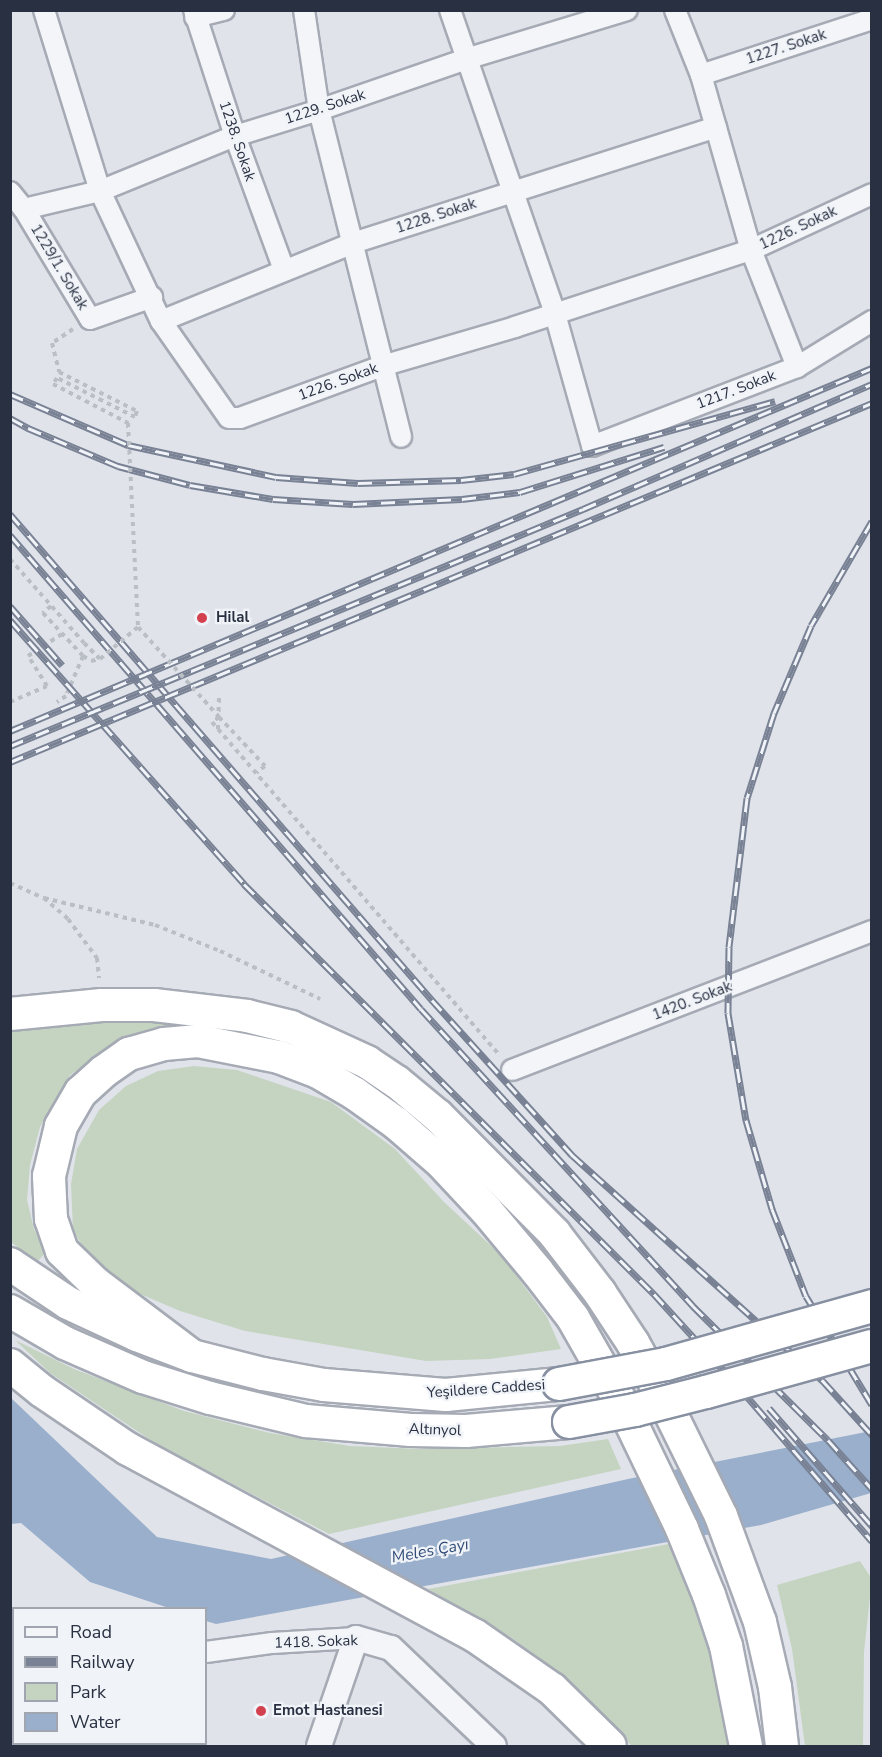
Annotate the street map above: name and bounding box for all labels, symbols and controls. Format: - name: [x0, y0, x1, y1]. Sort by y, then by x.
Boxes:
- street label: 1227. Sokak: [743, 26, 829, 68]
- street label: 1229. Sokak: [282, 86, 368, 128]
- street label: 1238. Sokak: [215, 98, 259, 184]
- street label: 1228. Sokak: [393, 195, 479, 237]
- street label: 1226. Sokak: [756, 202, 840, 254]
- street label: 1229/1. Sokak: [26, 221, 92, 313]
- street label: 1226. Sokak: [296, 359, 380, 405]
- street label: 1217. Sokak: [694, 367, 778, 413]
- marker: Hilal: [193, 609, 211, 627]
- place label: Hilal: [216, 609, 249, 627]
- street label: 1420. Sokak: [650, 978, 734, 1024]
- street label: Yeşildere Caddesi: [426, 1376, 546, 1402]
- street label: Altınyol: [408, 1420, 462, 1440]
- water label: Meles Çayı: [390, 1535, 470, 1567]
- legend: [12, 1607, 207, 1745]
- text: Road: [70, 1620, 112, 1644]
- street label: 1418. Sokak: [274, 1632, 358, 1652]
- text: Railway: [70, 1650, 135, 1674]
- text: Park: [70, 1680, 106, 1704]
- place label: Emot Hastanesi: [273, 1702, 383, 1720]
- marker: Emot Hastanesi: [254, 1704, 268, 1718]
- text: Water: [70, 1710, 121, 1734]

